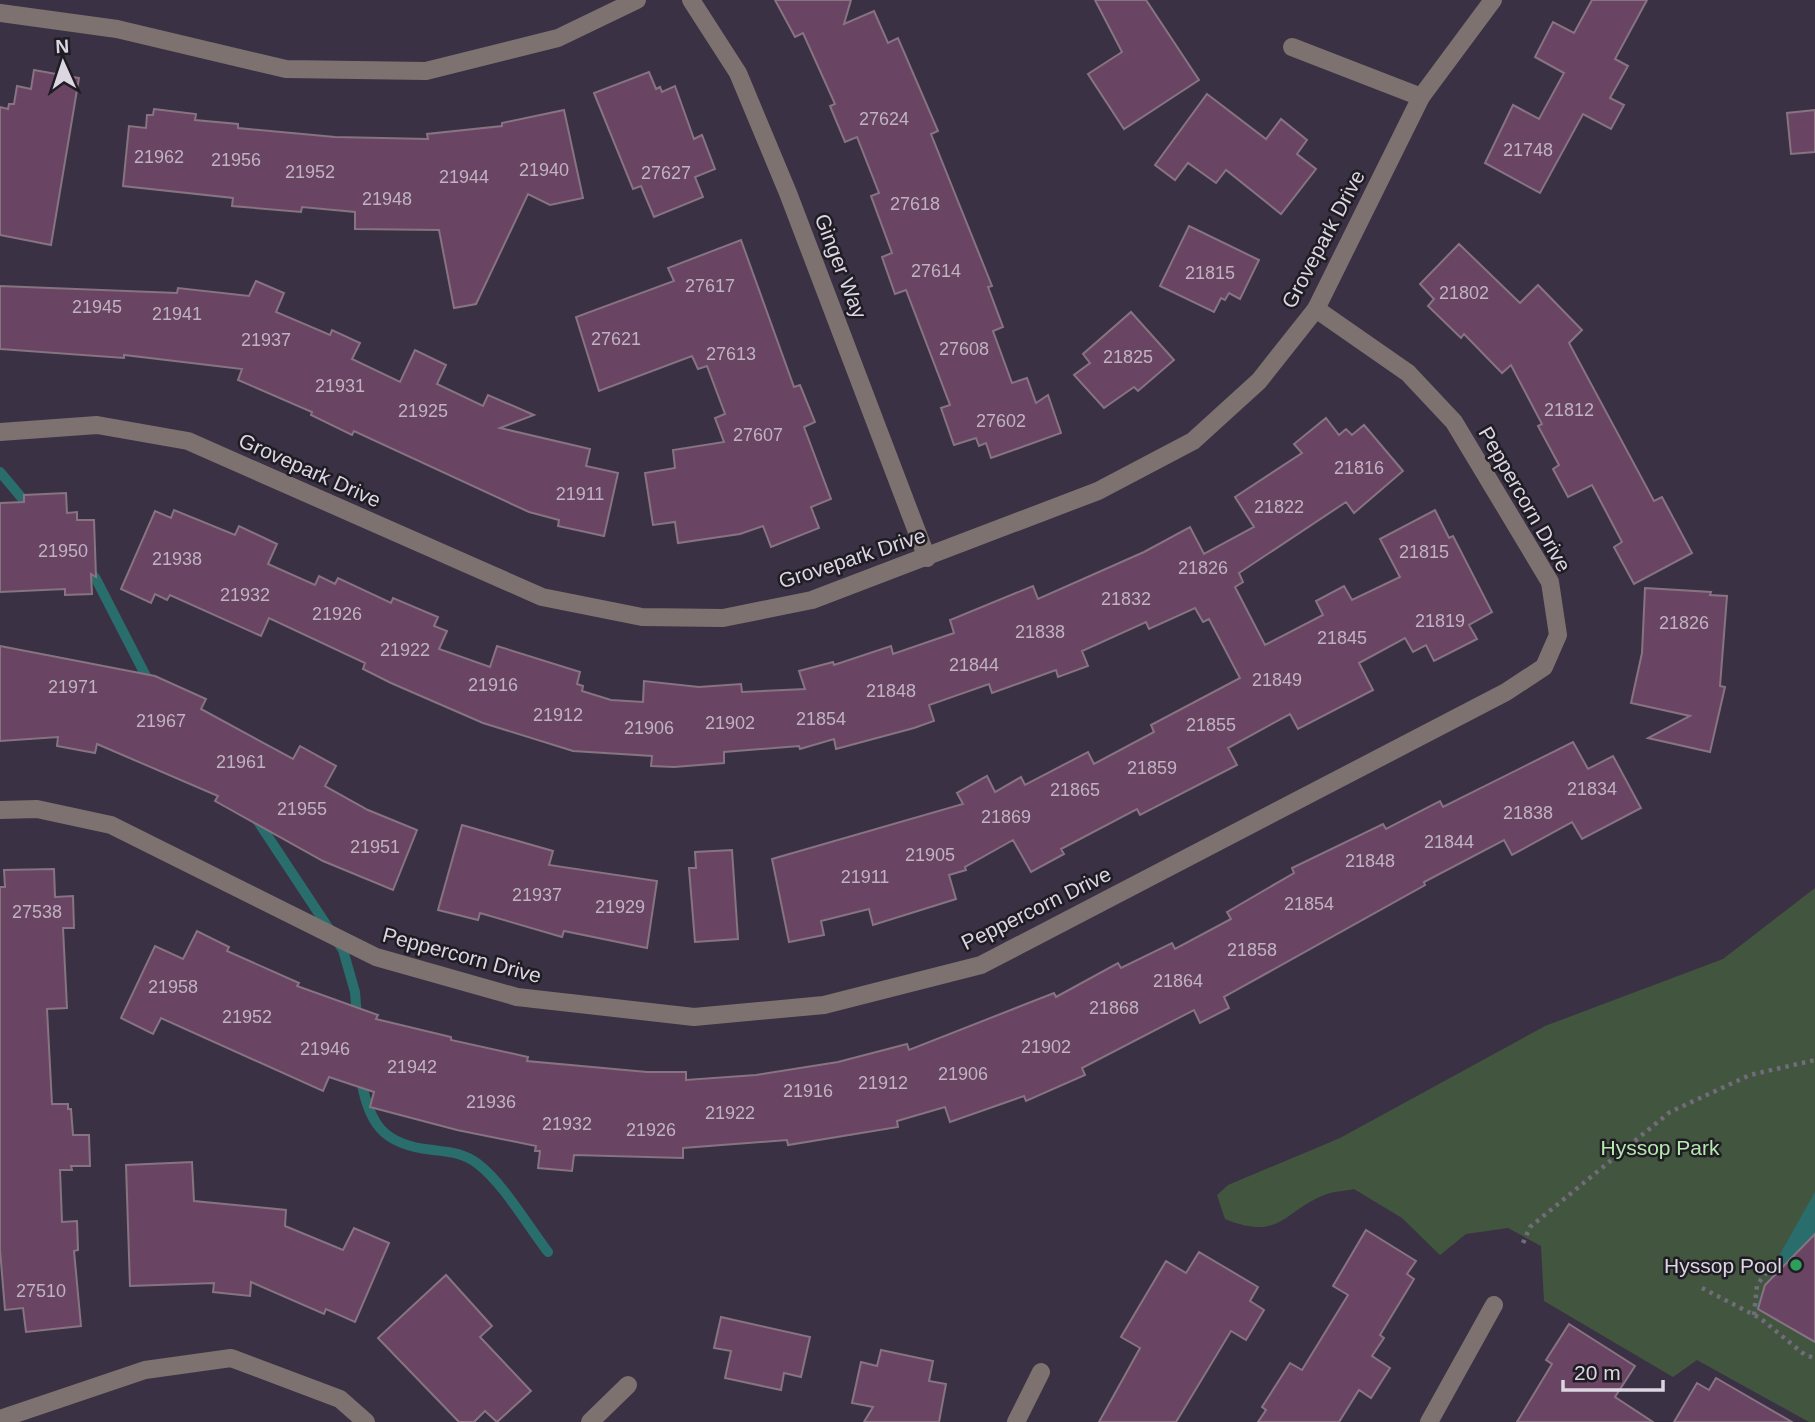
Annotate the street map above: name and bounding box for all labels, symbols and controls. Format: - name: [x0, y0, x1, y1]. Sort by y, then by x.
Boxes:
- north arrow: [28, 28, 98, 98]
- text: N: [55, 36, 70, 57]
- house number: 27624: [859, 109, 909, 129]
- house number: 21748: [1503, 140, 1553, 160]
- house number: 21962: [134, 147, 184, 167]
- house number: 21956: [211, 150, 261, 170]
- house number: 21940: [519, 160, 569, 180]
- house number: 21952: [285, 162, 335, 182]
- house number: 27627: [641, 163, 691, 183]
- street label: Grovepark Drive: [1277, 166, 1369, 312]
- house number: 21944: [439, 167, 489, 187]
- house number: 21948: [362, 189, 412, 209]
- house number: 27618: [890, 194, 940, 214]
- street label: Ginger Way: [811, 210, 872, 322]
- house number: 27614: [911, 261, 961, 281]
- house number: 21815: [1185, 263, 1235, 283]
- house number: 27617: [685, 276, 735, 296]
- house number: 21802: [1439, 283, 1489, 303]
- house number: 21945: [72, 297, 122, 317]
- house number: 21941: [152, 304, 202, 324]
- house number: 27621: [591, 329, 641, 349]
- house number: 21937: [241, 330, 291, 350]
- house number: 27608: [939, 339, 989, 359]
- house number: 27613: [706, 344, 756, 364]
- house number: 21825: [1103, 347, 1153, 367]
- house number: 21931: [315, 376, 365, 396]
- house number: 21812: [1544, 400, 1594, 420]
- house number: 21925: [398, 401, 448, 421]
- house number: 27602: [976, 411, 1026, 431]
- street label: Peppercorn Drive: [1474, 422, 1576, 576]
- house number: 27607: [733, 425, 783, 445]
- street label: Grovepark Drive: [235, 428, 385, 512]
- house number: 21816: [1334, 458, 1384, 478]
- house number: 21911: [556, 484, 604, 504]
- house number: 21822: [1254, 497, 1304, 517]
- street label: Grovepark Drive: [776, 523, 928, 593]
- house number: 21950: [38, 541, 88, 561]
- house number: 21815: [1399, 542, 1449, 562]
- house number: 21938: [152, 549, 202, 569]
- house number: 21826: [1178, 558, 1228, 578]
- house number: 21932: [220, 585, 270, 605]
- house number: 21832: [1101, 589, 1151, 609]
- house number: 21926: [312, 604, 362, 624]
- house number: 21819: [1415, 611, 1465, 631]
- house number: 21826: [1659, 613, 1709, 633]
- house number: 21838: [1015, 622, 1065, 642]
- house number: 21845: [1317, 628, 1367, 648]
- house number: 21922: [380, 640, 430, 660]
- house number: 21844: [949, 655, 999, 675]
- house number: 21849: [1252, 670, 1302, 690]
- house number: 21916: [468, 675, 518, 695]
- house number: 21971: [48, 677, 98, 697]
- house number: 21848: [866, 681, 916, 701]
- house number: 21912: [533, 705, 583, 725]
- house number: 21854: [796, 709, 846, 729]
- house number: 21967: [136, 711, 186, 731]
- house number: 21902: [705, 713, 755, 733]
- house number: 21855: [1186, 715, 1236, 735]
- house number: 21906: [624, 718, 674, 738]
- house number: 21961: [216, 752, 266, 772]
- house number: 21859: [1127, 758, 1177, 778]
- house number: 21834: [1567, 779, 1617, 799]
- house number: 21865: [1050, 780, 1100, 800]
- house number: 21955: [277, 799, 327, 819]
- house number: 21838: [1503, 803, 1553, 823]
- house number: 21869: [981, 807, 1031, 827]
- house number: 21844: [1424, 832, 1474, 852]
- house number: 21951: [350, 837, 400, 857]
- house number: 21905: [905, 845, 955, 865]
- house number: 21848: [1345, 851, 1395, 871]
- street label: Peppercorn Drive: [958, 862, 1114, 954]
- house number: 21911: [841, 867, 889, 887]
- house number: 21937: [512, 885, 562, 905]
- house number: 21854: [1284, 894, 1334, 914]
- house number: 21929: [595, 897, 645, 917]
- house number: 27538: [12, 902, 62, 922]
- street label: Peppercorn Drive: [380, 923, 544, 987]
- house number: 21858: [1227, 940, 1277, 960]
- house number: 21864: [1153, 971, 1203, 991]
- house number: 21958: [148, 977, 198, 997]
- house number: 21868: [1089, 998, 1139, 1018]
- house number: 21952: [222, 1007, 272, 1027]
- house number: 21902: [1021, 1037, 1071, 1057]
- house number: 21946: [300, 1039, 350, 1059]
- house number: 21942: [387, 1057, 437, 1077]
- house number: 21906: [938, 1064, 988, 1084]
- house number: 21912: [858, 1073, 908, 1093]
- house number: 21916: [783, 1081, 833, 1101]
- house number: 21936: [466, 1092, 516, 1112]
- house number: 21922: [705, 1103, 755, 1123]
- house number: 21932: [542, 1114, 592, 1134]
- house number: 21926: [626, 1120, 676, 1140]
- park label: Hyssop Park: [1600, 1136, 1720, 1159]
- place label: Hyssop Pool: [1664, 1254, 1782, 1277]
- marker: Hyssop Pool: [1788, 1257, 1804, 1273]
- house number: 27510: [16, 1281, 66, 1301]
- scale bar: [1563, 1348, 1663, 1392]
- text: 20 m: [1574, 1361, 1621, 1384]

